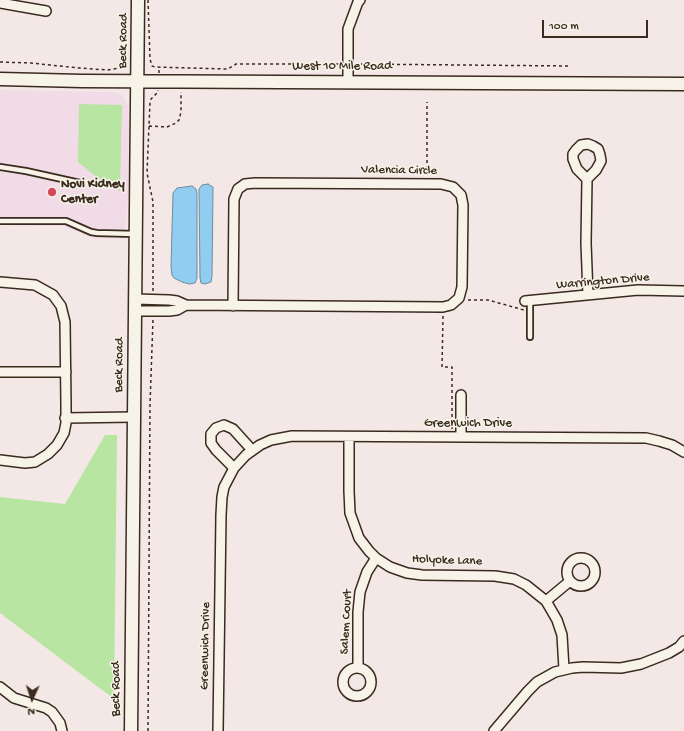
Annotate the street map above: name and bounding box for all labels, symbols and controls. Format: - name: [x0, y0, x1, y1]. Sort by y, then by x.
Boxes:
- scale bar: [544, 12, 650, 38]
- street label: Beck Road: [116, 13, 132, 69]
- text: 100 m: [549, 20, 579, 34]
- street label: West 10 Mile Road: [292, 59, 392, 75]
- street label: Valencia Circle: [361, 163, 437, 179]
- place label: Novi Kidney Center: [61, 177, 125, 208]
- marker: Novi Kidney Center: [46, 186, 58, 198]
- street label: Warrington Drive: [556, 270, 650, 294]
- street label: Beck Road: [112, 337, 128, 393]
- street label: Greenwich Drive: [424, 416, 512, 432]
- street label: Holyoke Lane: [411, 552, 483, 570]
- street label: Salem Court: [338, 589, 356, 655]
- street label: Greenwich Drive: [197, 602, 215, 690]
- street label: Beck Road: [109, 661, 125, 717]
- north arrow: [12, 679, 52, 719]
- text: N: [27, 705, 35, 717]

